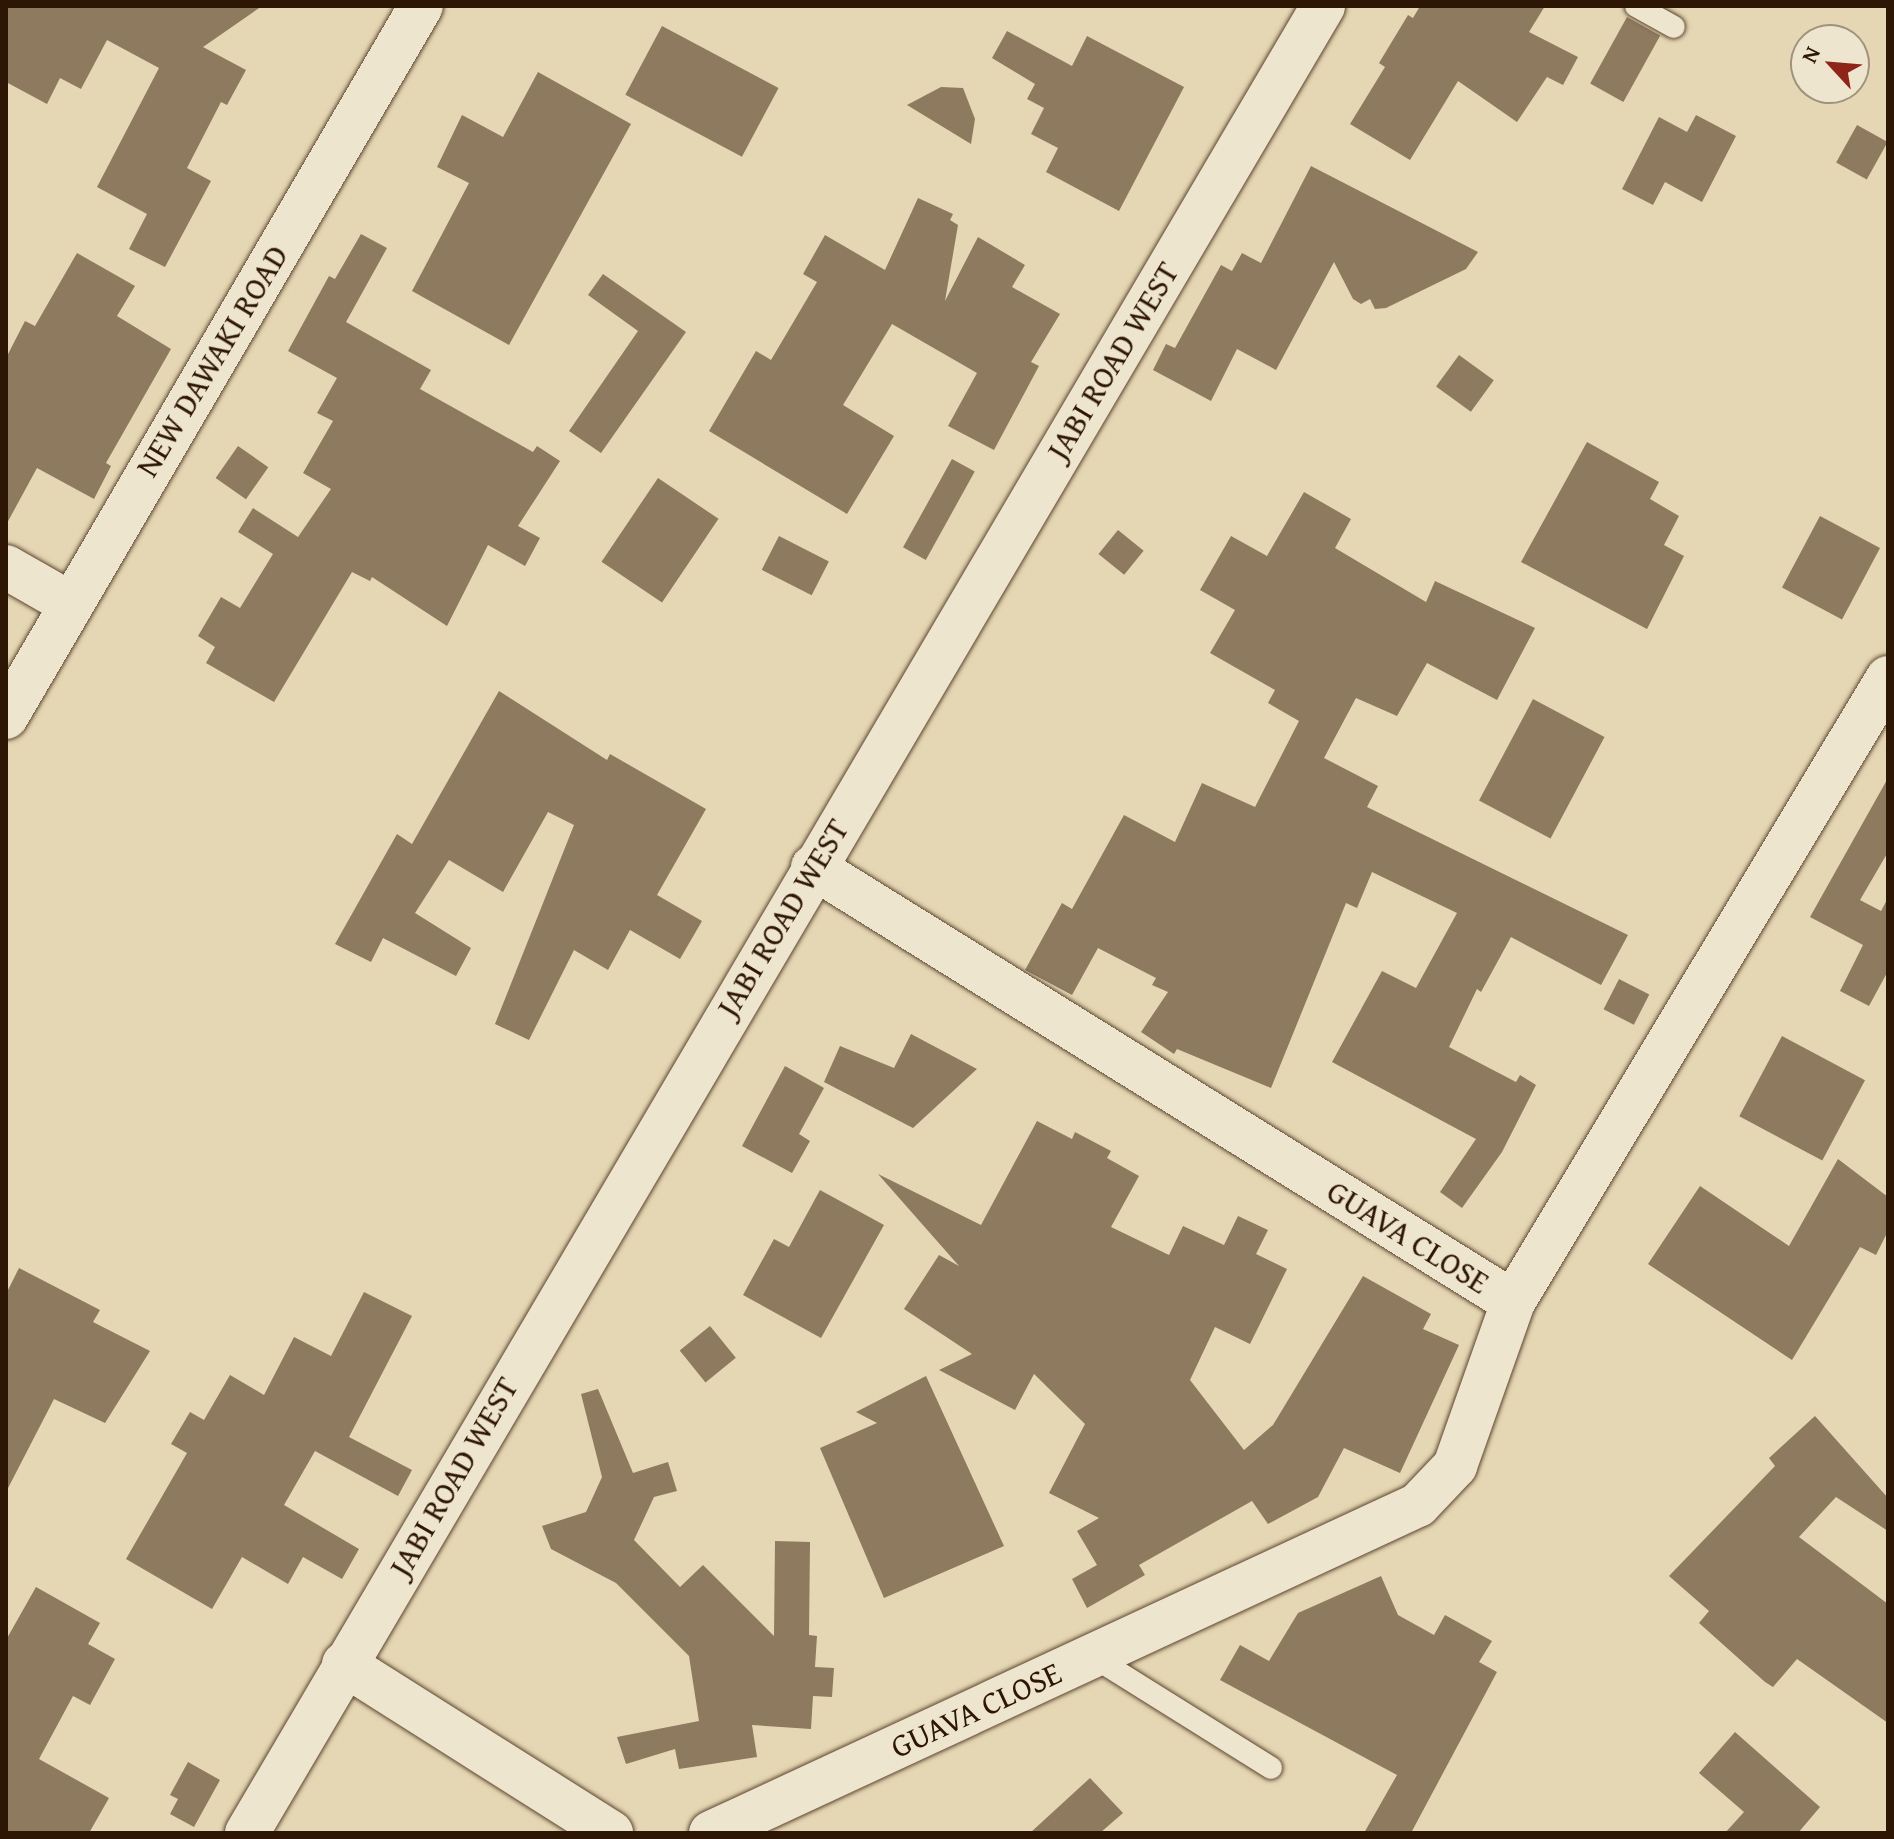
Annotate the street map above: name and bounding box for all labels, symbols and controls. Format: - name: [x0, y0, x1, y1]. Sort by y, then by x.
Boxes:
- north arrow: [1790, 24, 1870, 104]
- text: N: [1793, 41, 1828, 68]
- street label: NEW DAWAKI ROAD: [128, 238, 296, 484]
- street label: JABI ROAD WEST: [1039, 255, 1187, 467]
- street label: JABI ROAD WEST: [709, 812, 857, 1024]
- street label: GUAVA CLOSE: [1320, 1172, 1496, 1302]
- street label: JABI ROAD WEST: [381, 1370, 527, 1584]
- street label: GUAVA CLOSE: [885, 1654, 1067, 1766]

